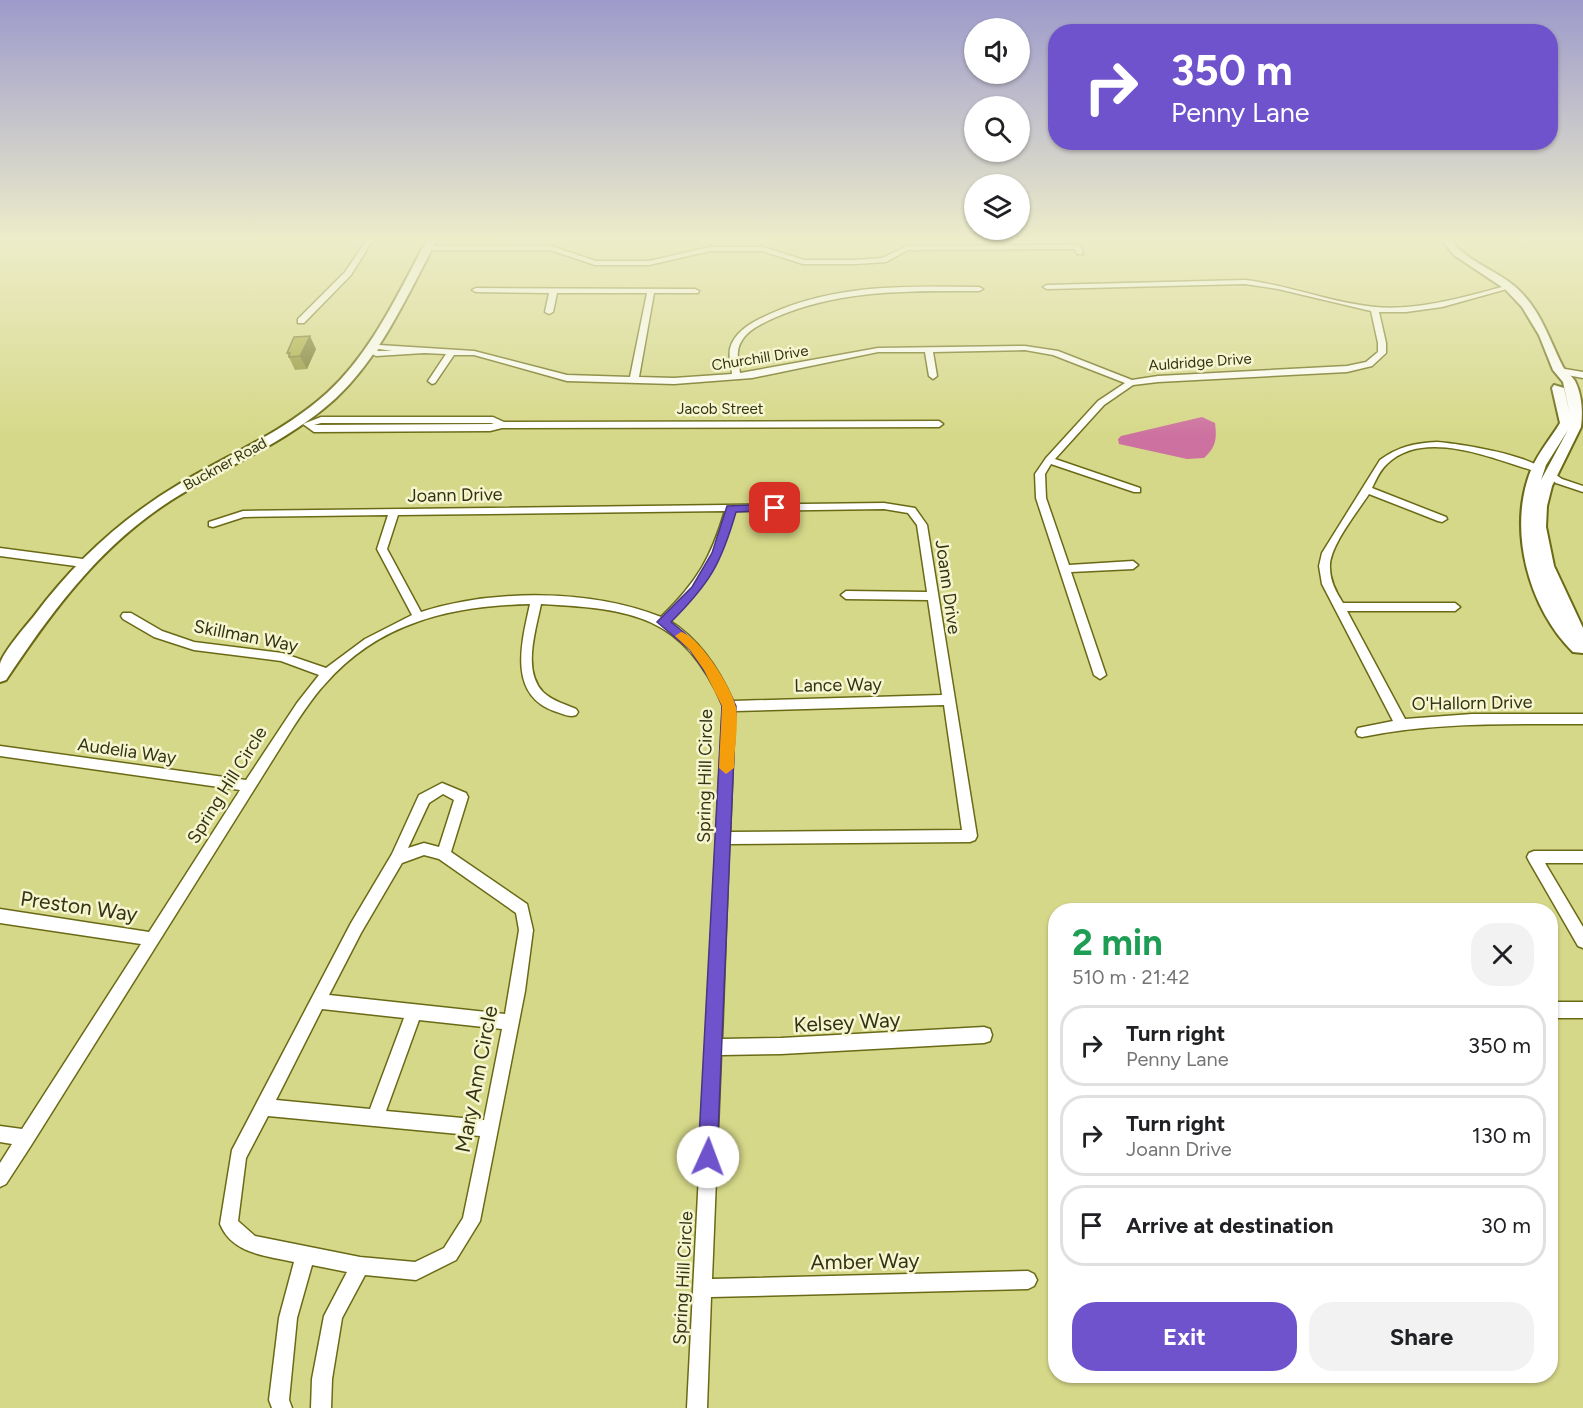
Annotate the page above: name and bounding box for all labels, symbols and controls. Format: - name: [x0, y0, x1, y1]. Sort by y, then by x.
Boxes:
- map controls: [964, 18, 1030, 240]
- button: sound: [964, 18, 1030, 84]
- text: 350 m: [1171, 45, 1293, 96]
- icon: right: [1072, 48, 1150, 126]
- button: search: [964, 96, 1030, 162]
- text: Penny Lane: [1171, 96, 1310, 129]
- button: layers: [964, 174, 1030, 240]
- street label: Churchill Drive: [710, 341, 810, 375]
- street label: Auldridge Drive: [1148, 349, 1252, 375]
- street label: Jacob Street: [677, 400, 764, 418]
- street label: Buckner Road: [180, 434, 270, 494]
- pin: [749, 482, 800, 533]
- street label: Joann Drive: [407, 483, 503, 507]
- icon: arrive: [758, 491, 791, 524]
- street label: Joann Drive: [930, 538, 966, 636]
- street label: Skillman Way: [192, 615, 301, 657]
- street label: Lance Way: [794, 673, 883, 697]
- street label: O'Hallorn Drive: [1411, 691, 1533, 715]
- street label: Spring Hill Circle: [693, 709, 717, 843]
- street label: Spring Hill Circle: [182, 722, 272, 848]
- street label: Audelia Way: [76, 733, 178, 769]
- street label: Preston Way: [19, 885, 139, 927]
- text: 2 min: [1072, 921, 1163, 964]
- button: close: [1471, 923, 1534, 986]
- text: 510 m · 21:42: [1072, 965, 1190, 989]
- street label: Mary Ann Circle: [449, 1003, 503, 1155]
- street label: Kelsey Way: [793, 1007, 901, 1037]
- text: Turn right: [1126, 1020, 1225, 1047]
- icon: right: [1075, 1029, 1108, 1062]
- text: 350 m: [1468, 1032, 1531, 1059]
- text: Penny Lane: [1126, 1047, 1229, 1071]
- text: Turn right: [1126, 1110, 1225, 1137]
- icon: right: [1075, 1119, 1108, 1152]
- text: 130 m: [1472, 1122, 1531, 1149]
- position arrow: [676, 1125, 740, 1189]
- text: Joann Drive: [1126, 1137, 1232, 1161]
- icon: arrive: [1075, 1209, 1108, 1242]
- street label: Spring Hill Circle: [669, 1210, 697, 1345]
- text: Arrive at destination: [1126, 1212, 1334, 1239]
- text: 30 m: [1481, 1212, 1531, 1239]
- street label: Amber Way: [810, 1248, 920, 1274]
- button: Exit: [1072, 1302, 1297, 1371]
- button: Share: [1309, 1302, 1534, 1371]

